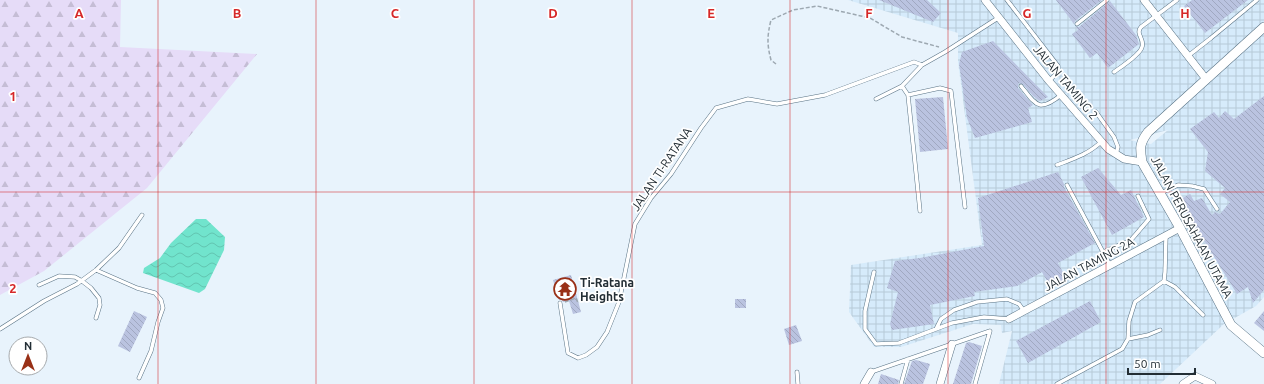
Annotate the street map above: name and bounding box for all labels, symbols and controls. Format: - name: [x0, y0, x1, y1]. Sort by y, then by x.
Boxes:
- text: A: [74, 6, 84, 20]
- text: B: [233, 6, 242, 20]
- text: C: [391, 6, 400, 20]
- text: D: [548, 6, 558, 20]
- text: E: [707, 6, 715, 20]
- text: F: [865, 6, 873, 20]
- text: G: [1023, 6, 1032, 20]
- text: H: [1180, 6, 1190, 20]
- street label: JALAN TAMING 2: [1031, 42, 1101, 122]
- text: 1: [9, 89, 17, 103]
- street label: JALAN TI-RATANA: [628, 125, 694, 213]
- street label: JALAN PERUSAHAAN UTAMA: [1149, 154, 1235, 300]
- street label: JALAN TAMING 2A: [1042, 235, 1137, 293]
- temple icon: Ti-Ratana Heights: [552, 276, 578, 302]
- place label: Ti-Ratana Heights: [580, 276, 634, 303]
- text: 2: [9, 281, 17, 295]
- north arrow: [8, 336, 48, 376]
- text: N: [24, 340, 32, 352]
- scale bar: [1128, 350, 1195, 376]
- text: 50 m: [1134, 357, 1161, 370]

